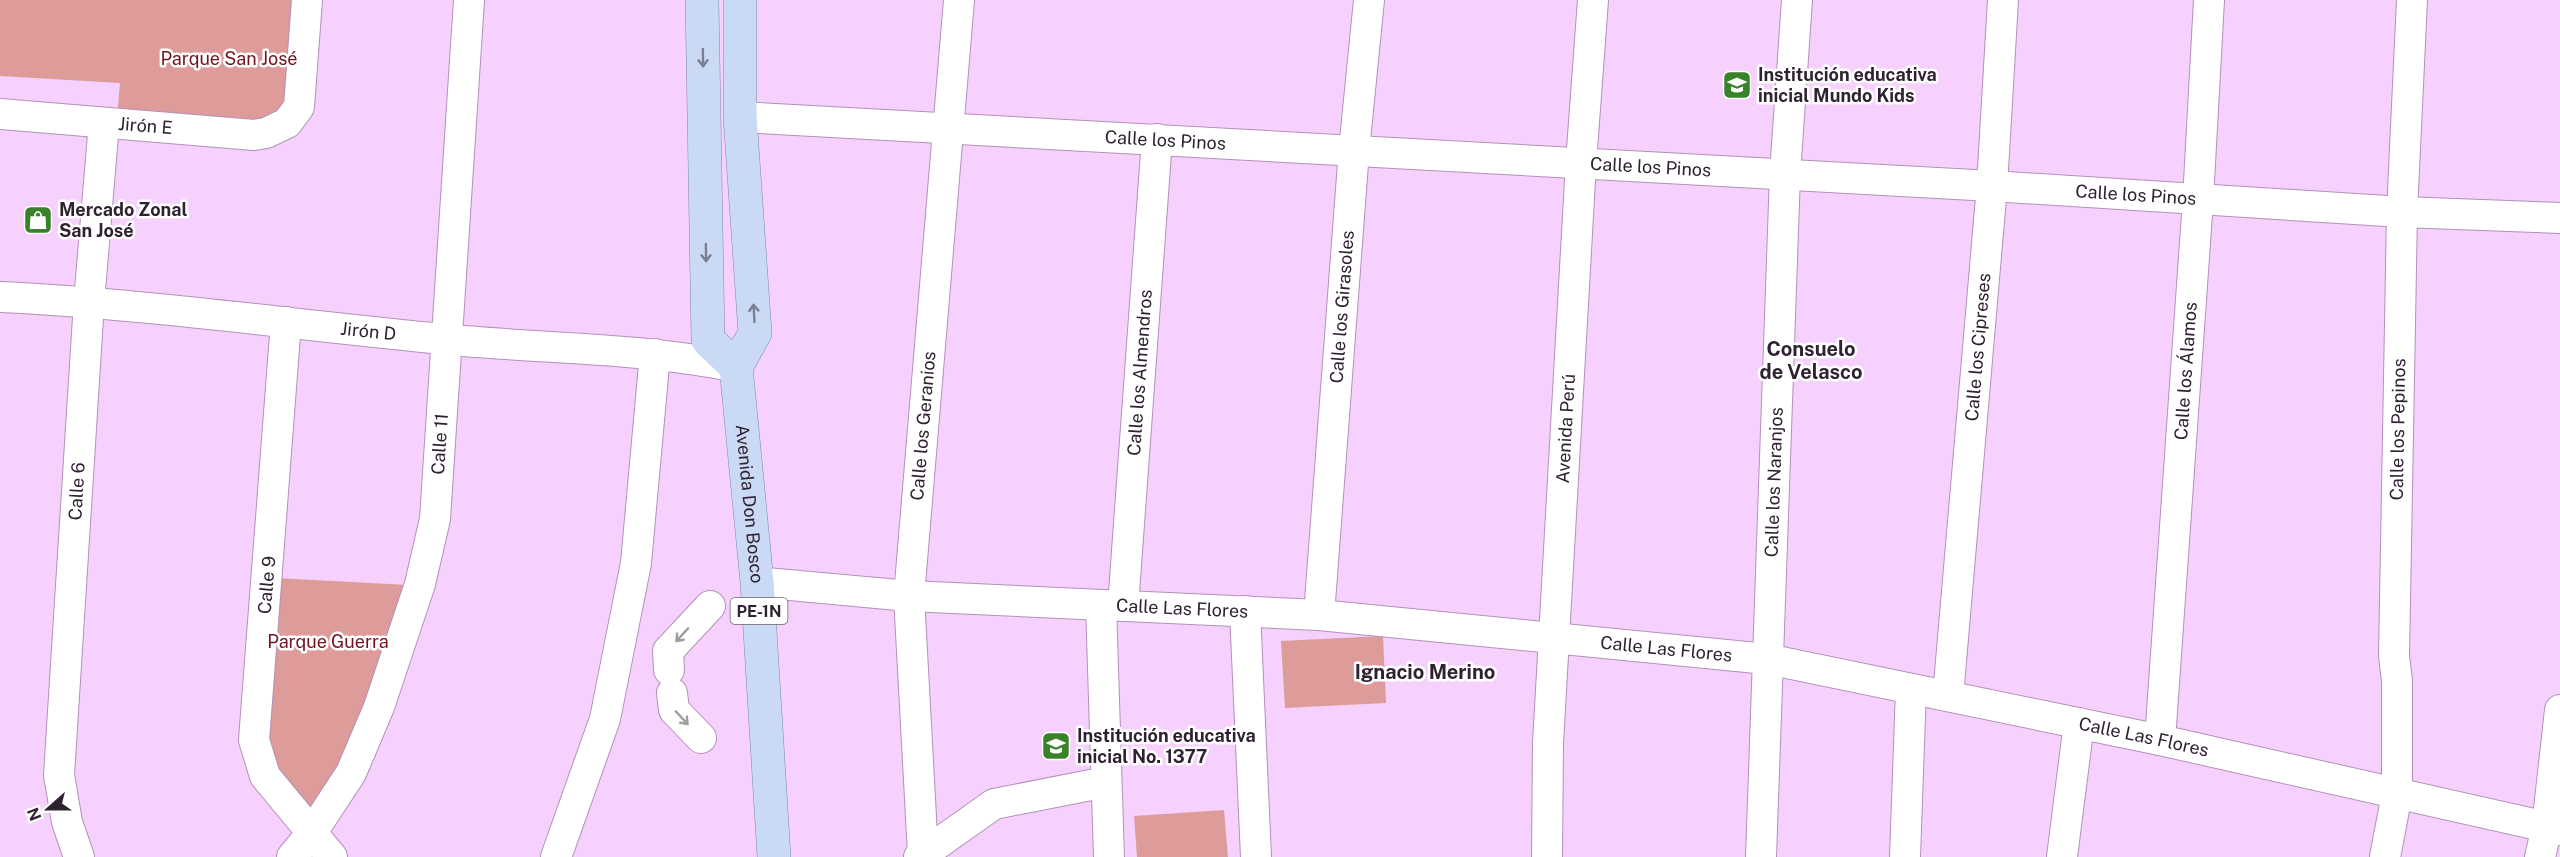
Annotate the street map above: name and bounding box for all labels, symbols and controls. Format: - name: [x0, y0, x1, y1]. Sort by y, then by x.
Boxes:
- park label: Parque San José: [161, 48, 297, 69]
- one-way arrow: [697, 48, 709, 68]
- place label: Institución educativa inicial Mundo Kids: [1758, 64, 1937, 106]
- school or university icon: Institución educativa inicial Mundo Kids: [1721, 69, 1753, 101]
- street label: Jirón E: [117, 113, 174, 138]
- street label: Calle los Pinos: [1104, 126, 1226, 154]
- street label: Calle los Pinos: [1590, 153, 1712, 181]
- street label: Calle los Pinos: [2075, 180, 2197, 209]
- place label: Mercado Zonal San José: [59, 199, 187, 241]
- shop icon: Mercado Zonal San José: [22, 204, 54, 236]
- street label: Calle los Girasoles: [1325, 230, 1358, 384]
- one-way arrow: [700, 243, 712, 263]
- street label: Calle los Cipreses: [1961, 272, 1994, 422]
- street label: Calle los Almendros: [1123, 289, 1156, 457]
- street label: Calle los Álamos: [2170, 301, 2201, 441]
- one-way arrow: [748, 303, 759, 323]
- street label: Jirón D: [339, 317, 397, 344]
- district label: Consuelo de Velasco: [1760, 337, 1862, 384]
- street label: Calle los Geranios: [906, 350, 939, 501]
- street label: Calle los Pepinos: [2386, 358, 2409, 500]
- street label: Avenida Perú: [1552, 373, 1579, 484]
- street label: Calle los Naranjos: [1761, 407, 1787, 558]
- street label: Calle 11: [427, 413, 452, 475]
- street label: Avenida Don Bosco: [732, 423, 768, 584]
- street label: Calle 6: [64, 462, 89, 521]
- street label: Calle 9: [254, 555, 279, 615]
- street label: Calle Las Flores: [1115, 595, 1249, 622]
- road number: PE-1N: [730, 598, 788, 624]
- one-way arrow: [675, 628, 689, 643]
- park label: Parque Guerra: [267, 631, 389, 652]
- street label: Calle Las Flores: [1599, 632, 1733, 666]
- district label: Ignacio Merino: [1355, 660, 1495, 684]
- one-way arrow: [675, 710, 689, 725]
- street label: Calle Las Flores: [2077, 713, 2211, 761]
- place label: Institución educativa inicial No. 1377: [1077, 725, 1256, 767]
- school or university icon: Institución educativa inicial No. 1377: [1040, 730, 1072, 762]
- north arrow: [18, 779, 78, 839]
- text: N: [23, 805, 46, 823]

